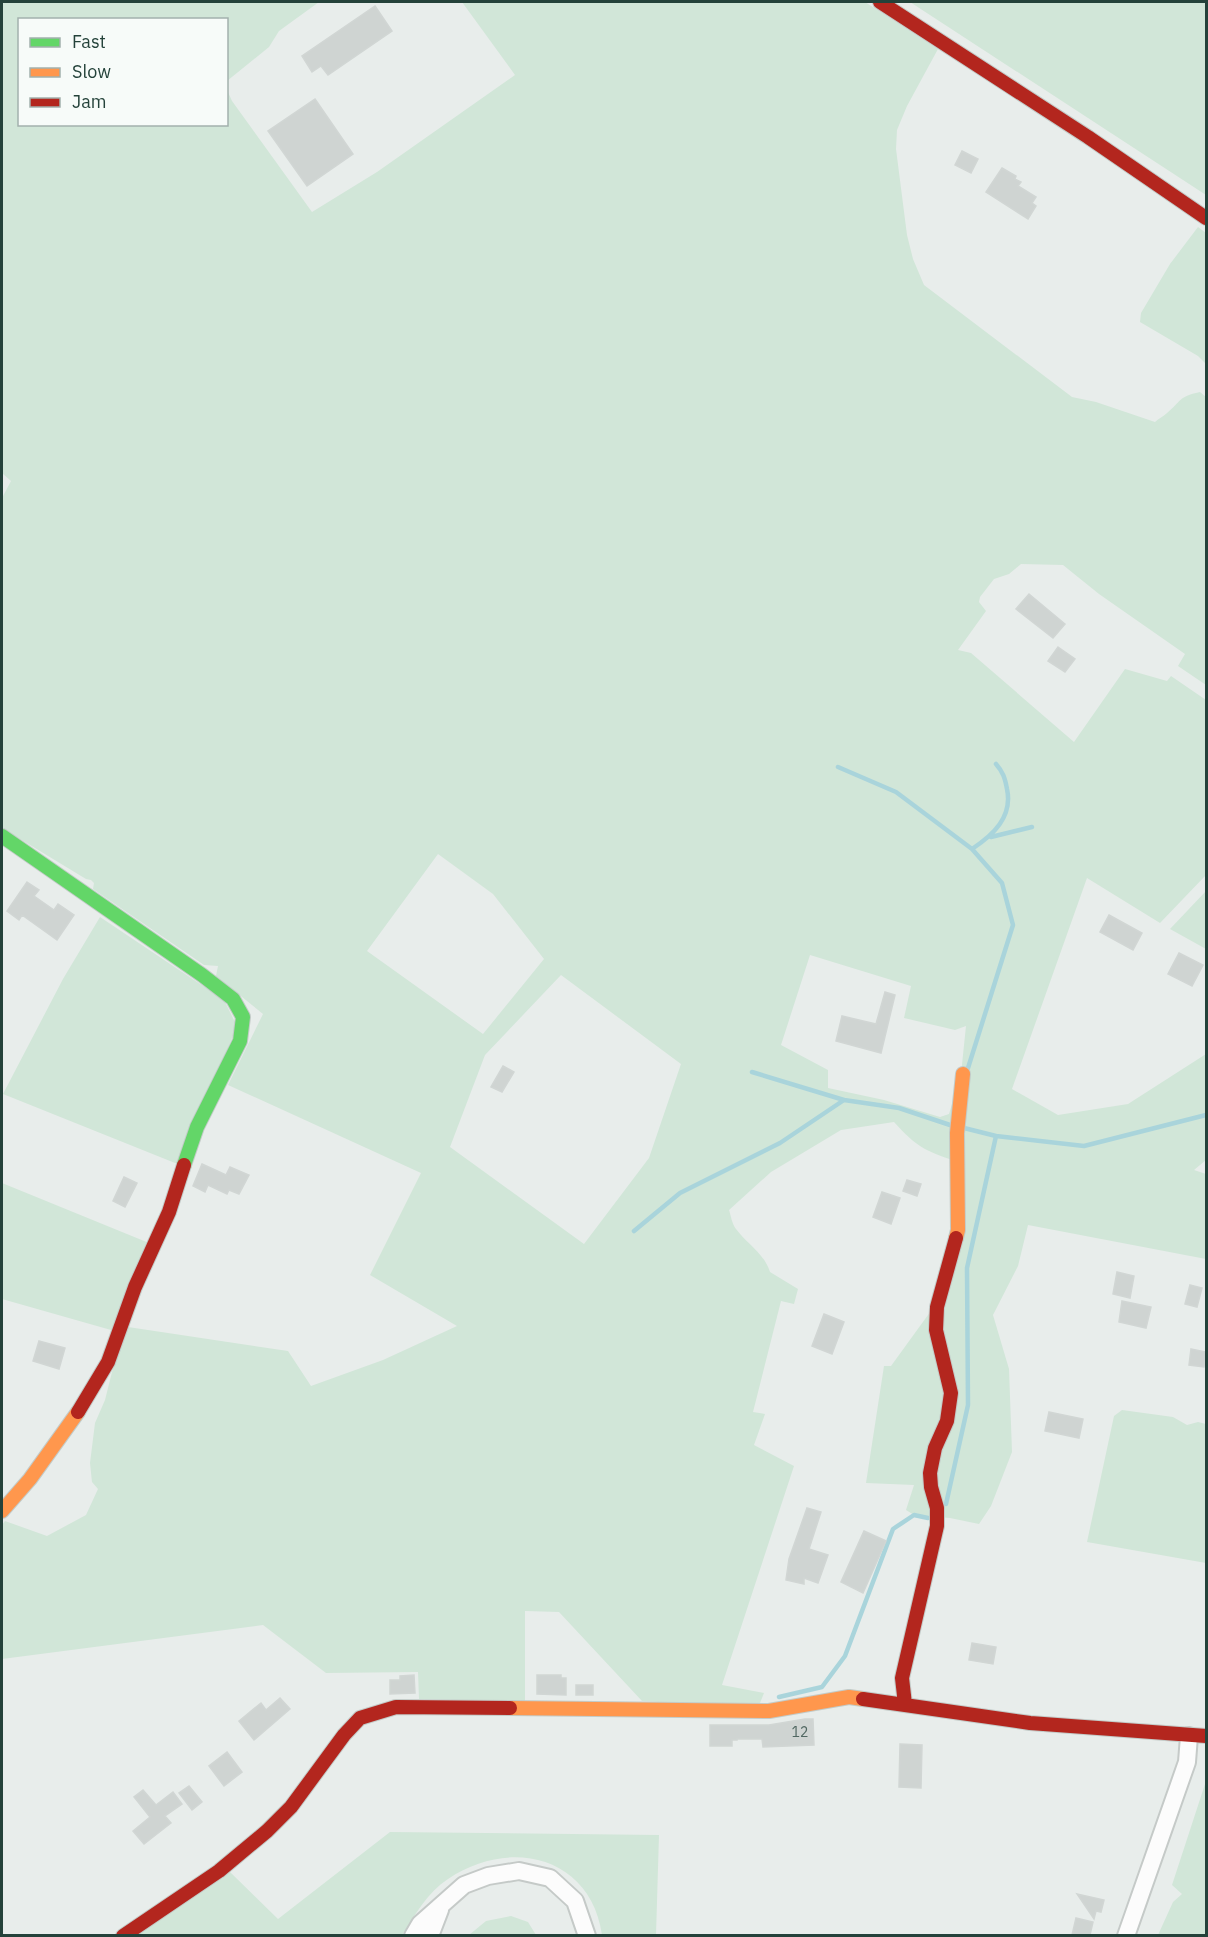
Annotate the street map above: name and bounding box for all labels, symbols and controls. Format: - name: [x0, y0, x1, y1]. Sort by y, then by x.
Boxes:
- legend: [18, 18, 228, 126]
- text: Fast: [72, 30, 106, 53]
- text: Slow: [72, 60, 111, 83]
- text: Jam: [72, 90, 107, 113]
- house number: 12: [792, 1723, 808, 1741]

